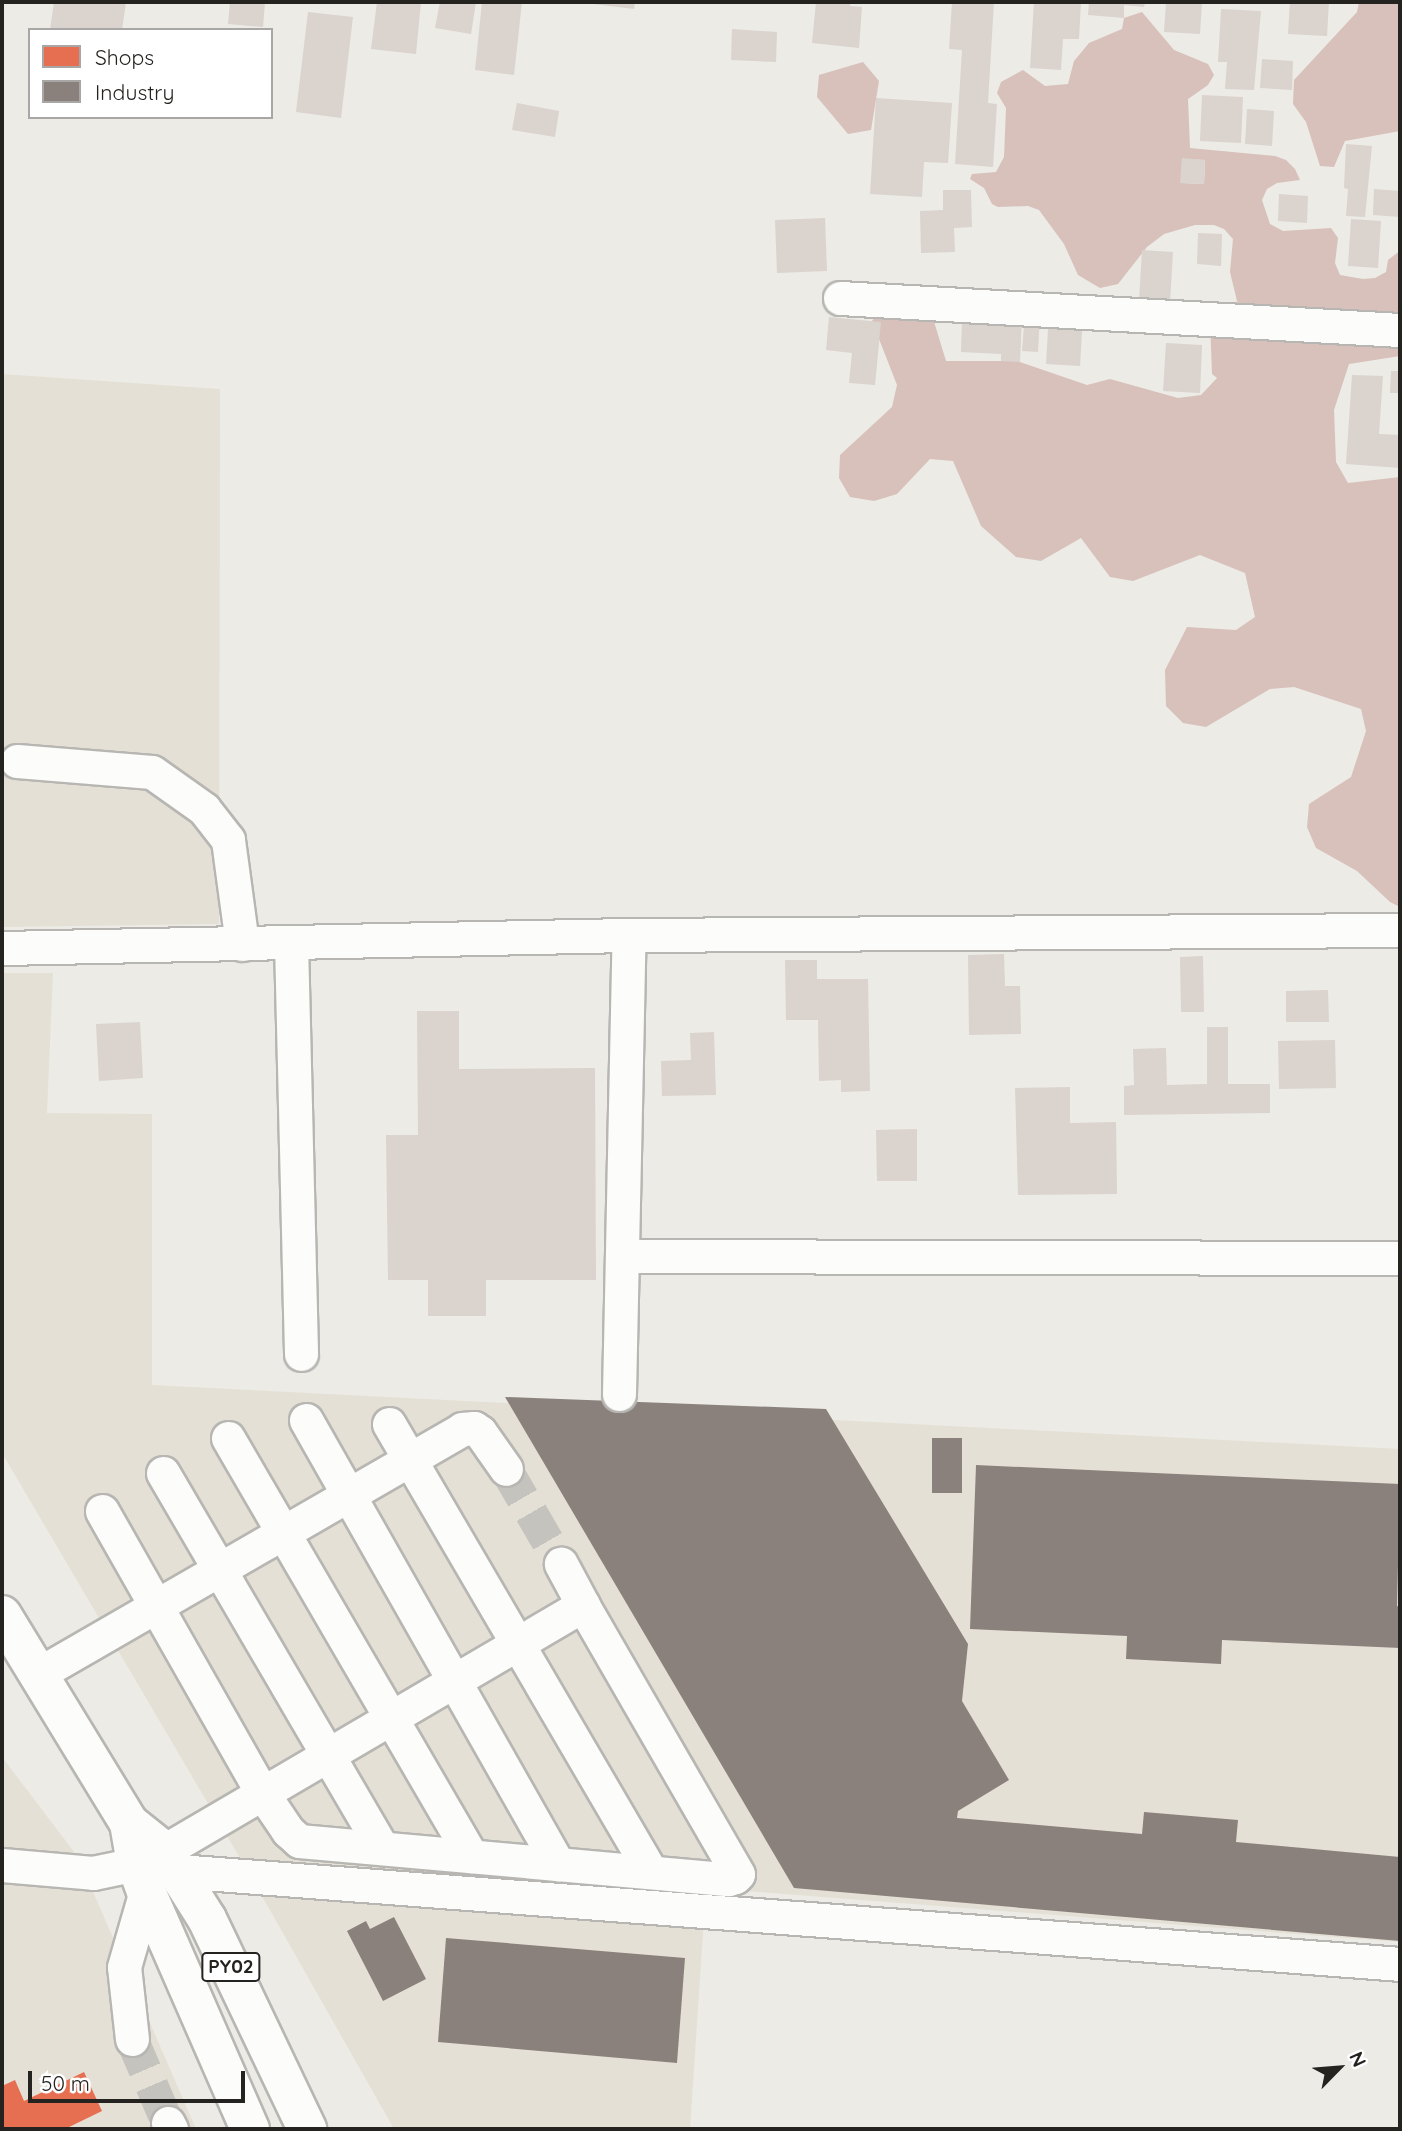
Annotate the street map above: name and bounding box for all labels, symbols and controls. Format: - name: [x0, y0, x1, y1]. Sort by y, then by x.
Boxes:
- legend: [28, 28, 273, 119]
- text: Shops: [95, 44, 154, 70]
- text: Industry: [95, 79, 174, 105]
- road number: PY02: [201, 1952, 261, 1982]
- north arrow: [1304, 2033, 1374, 2103]
- text: N: [1344, 2048, 1372, 2071]
- scale bar: [32, 2058, 248, 2102]
- text: 50 m: [41, 2070, 90, 2096]

